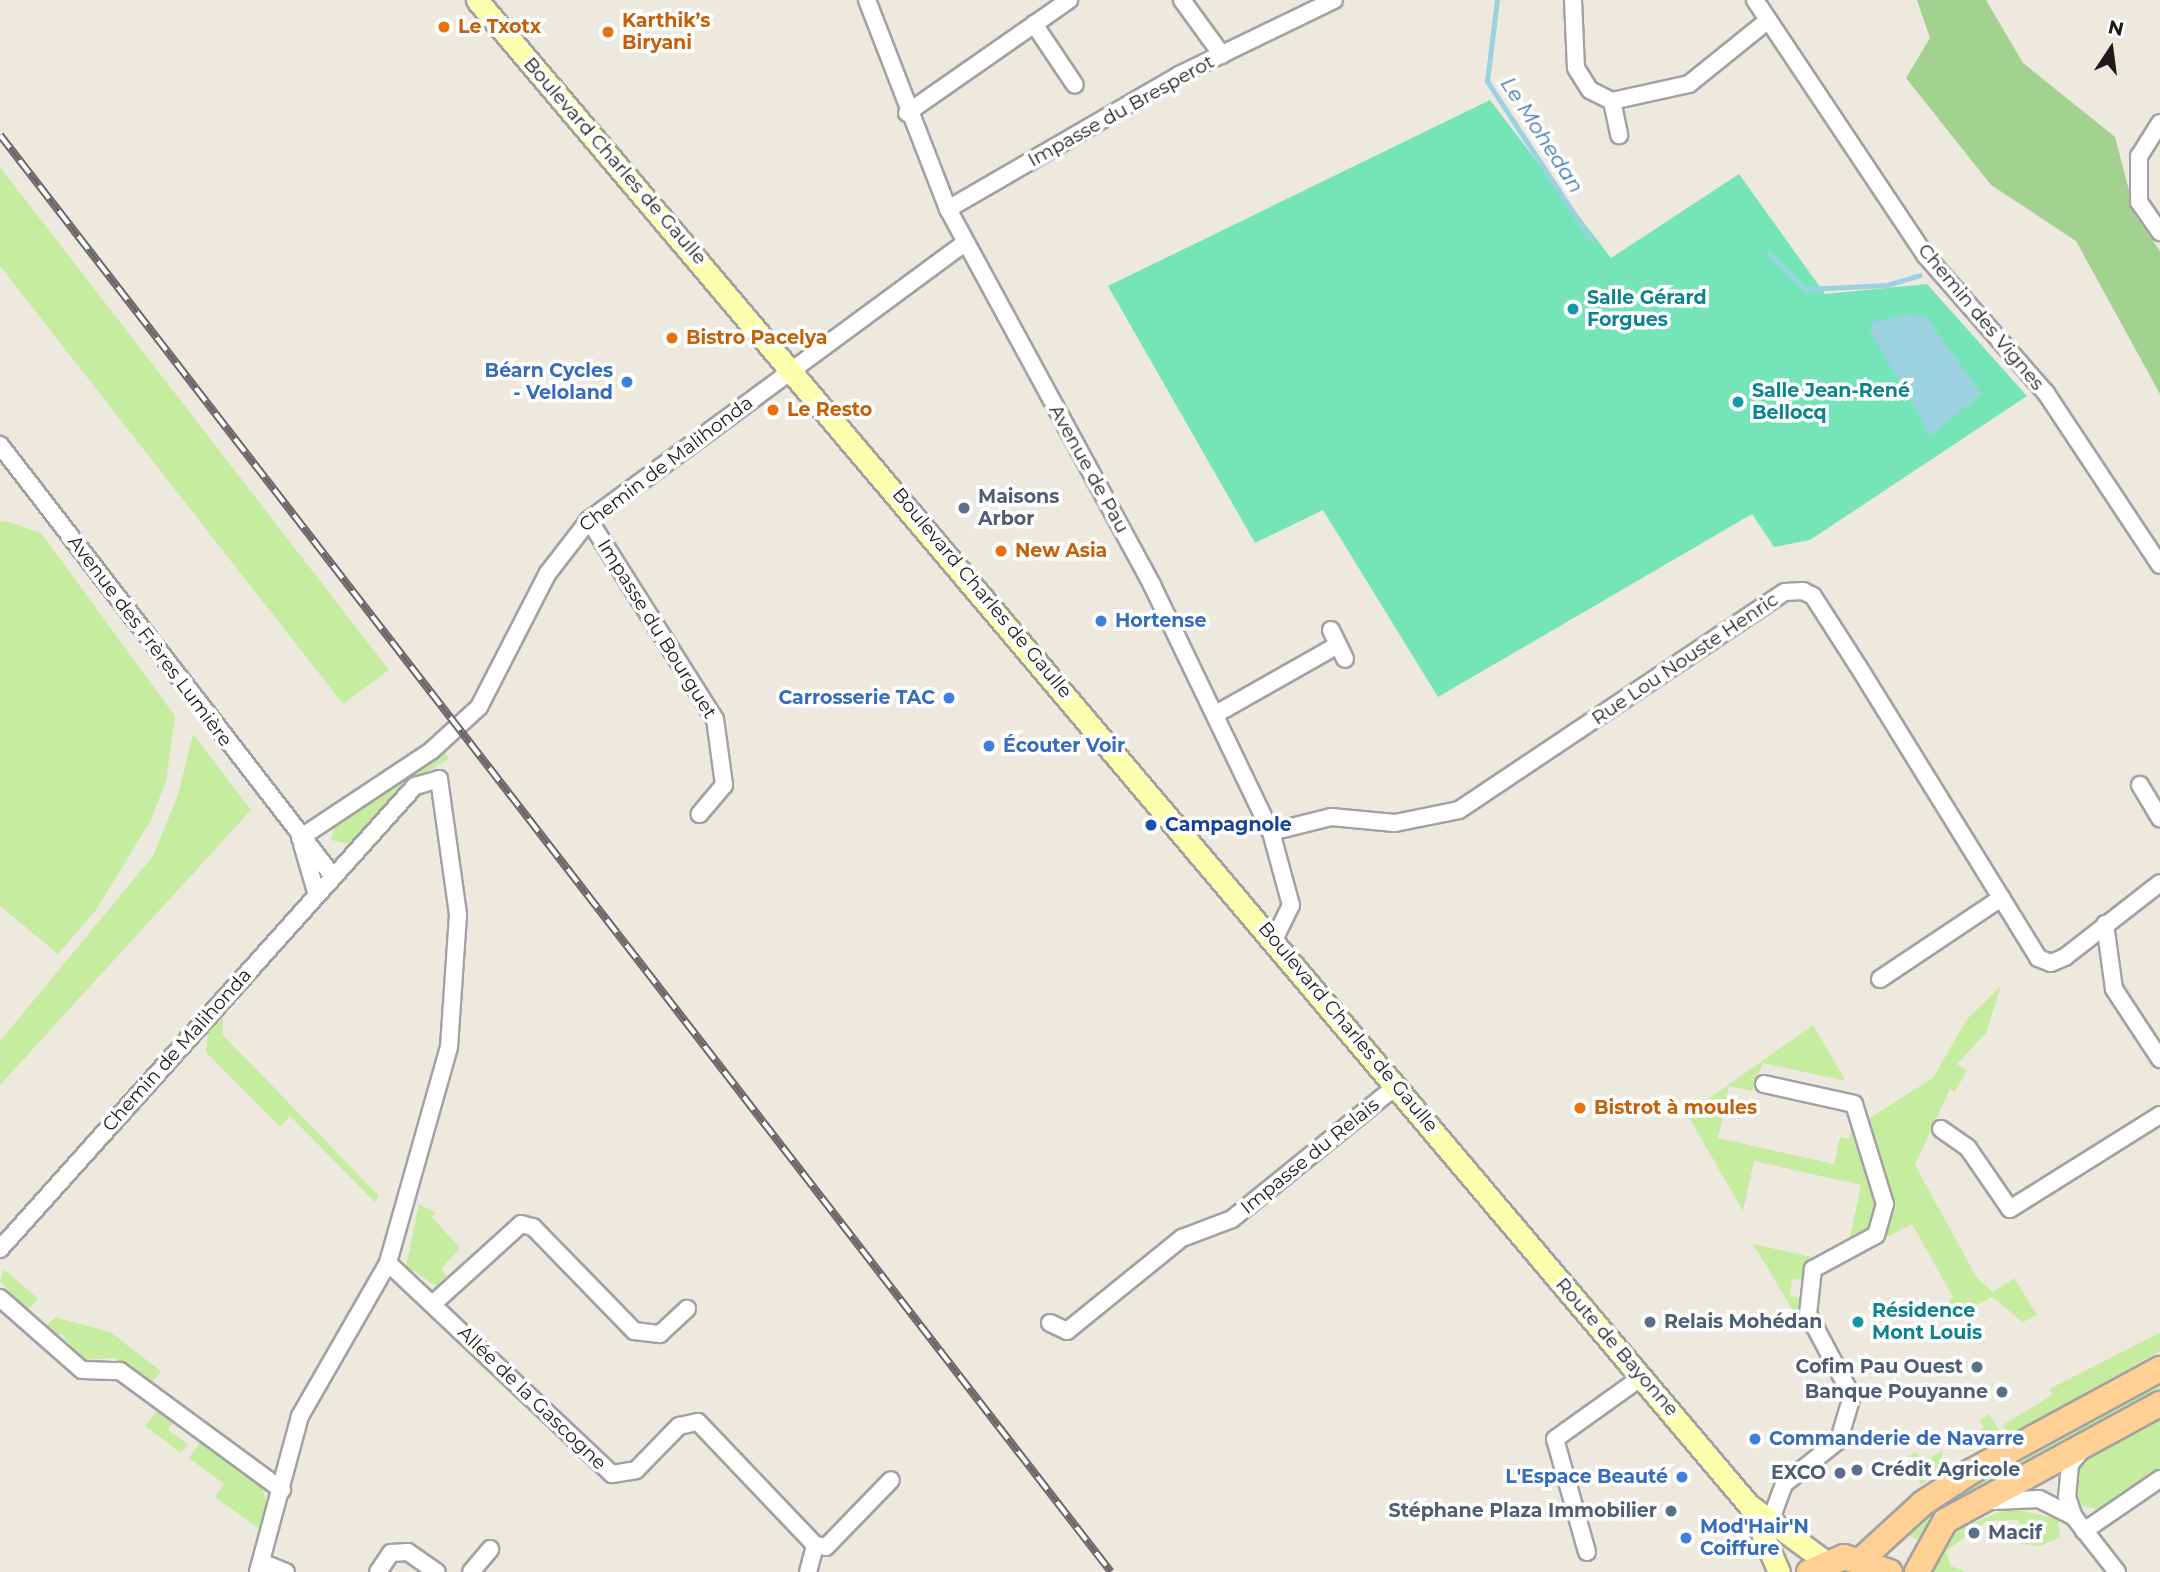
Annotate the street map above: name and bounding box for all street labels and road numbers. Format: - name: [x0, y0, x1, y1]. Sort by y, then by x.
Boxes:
- street label: Impasse du Bresperot: [1024, 50, 1218, 172]
- street label: Boulevard Charles de Gaulle: [519, 53, 711, 269]
- street label: Chemin des Vignes: [1913, 239, 2049, 395]
- street label: Chemin de Malihonda: [575, 391, 757, 537]
- street label: Avenue de Pau: [1044, 401, 1134, 537]
- street label: Boulevard Charles de Gaulle: [887, 483, 1077, 703]
- street label: Avenue des Frères Lumière: [63, 531, 237, 751]
- street label: Impasse du Bourguet: [593, 535, 721, 723]
- street label: Rue Lou Nouste Henric: [1587, 588, 1783, 730]
- street label: Boulevard Charles de Gaulle: [1253, 917, 1443, 1137]
- street label: Chemin de Malihonda: [98, 964, 256, 1136]
- street label: Impasse du Relais: [1236, 1093, 1384, 1219]
- street label: Route de Bayonne: [1551, 1273, 1683, 1421]
- street label: Allée de la Gascogne: [453, 1321, 611, 1475]

